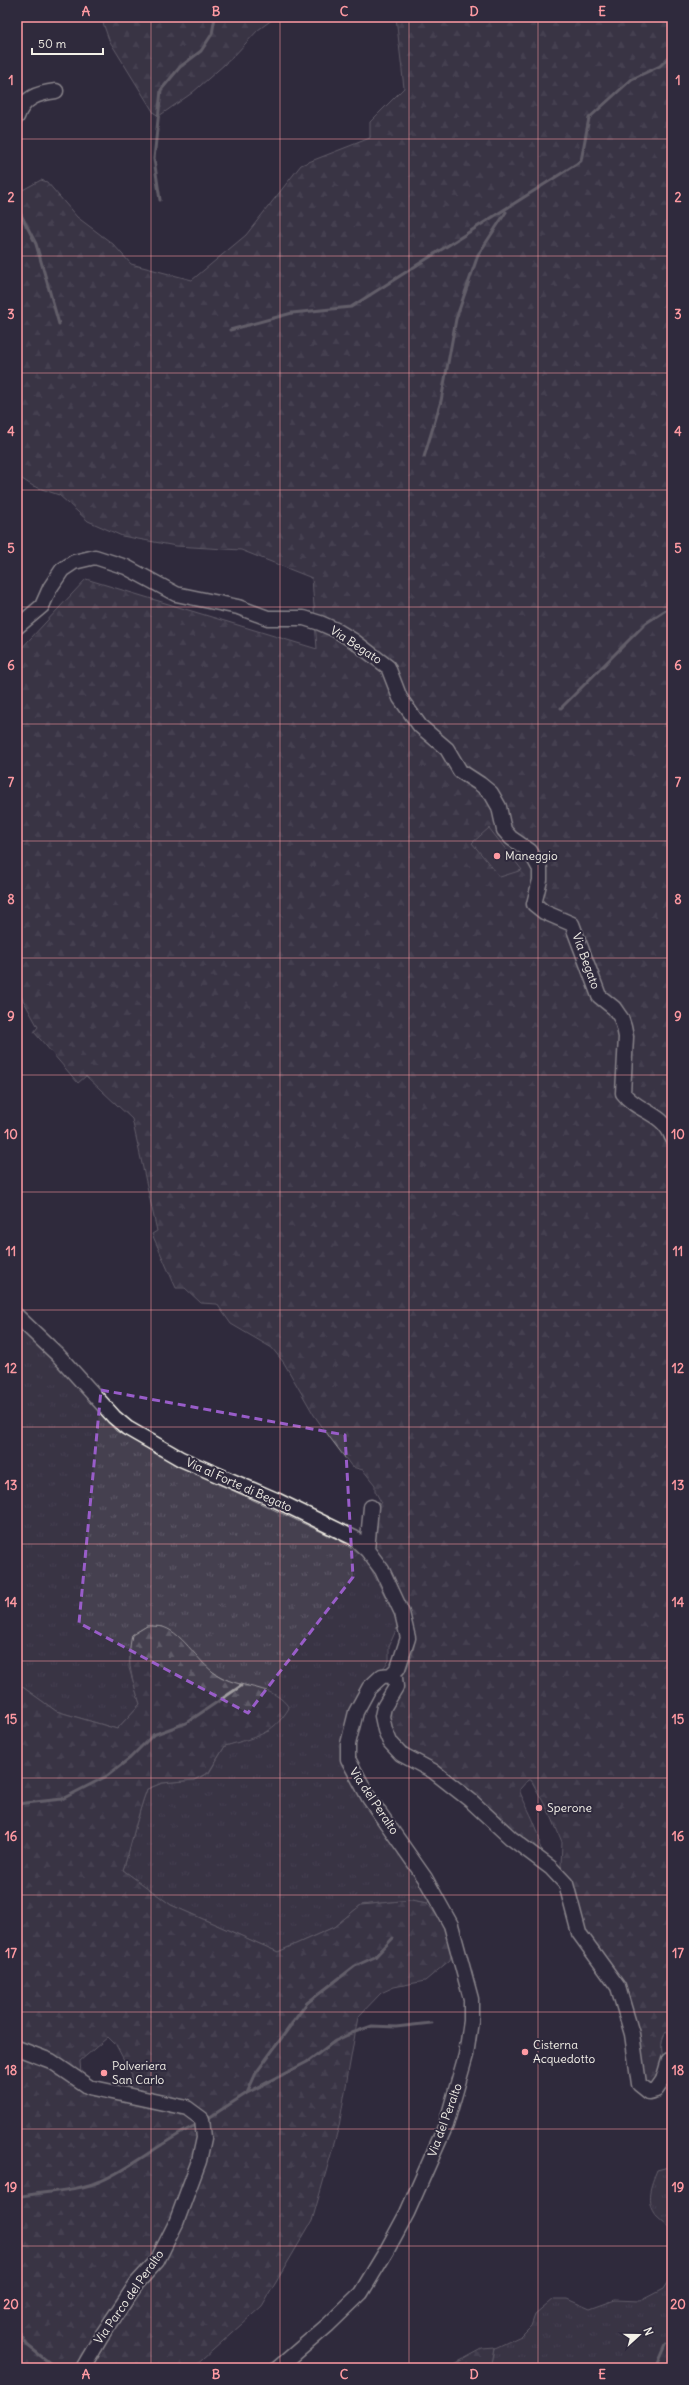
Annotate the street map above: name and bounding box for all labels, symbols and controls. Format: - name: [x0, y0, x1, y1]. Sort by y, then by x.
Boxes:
- text: A: [82, 3, 91, 20]
- text: B: [212, 3, 221, 20]
- text: C: [340, 3, 349, 20]
- text: D: [469, 3, 479, 20]
- text: E: [598, 3, 606, 20]
- scale bar: [32, 30, 103, 56]
- text: 50 m: [38, 36, 67, 51]
- text: 1: [8, 72, 14, 89]
- text: 1: [675, 72, 681, 89]
- text: 2: [7, 189, 15, 206]
- text: 2: [674, 189, 682, 206]
- text: 3: [7, 306, 15, 323]
- text: 3: [674, 306, 682, 323]
- text: 4: [7, 423, 15, 440]
- text: 4: [674, 423, 682, 440]
- text: 5: [7, 540, 15, 557]
- text: 5: [674, 540, 682, 557]
- street label: Via Begato: [328, 622, 385, 667]
- text: 6: [7, 657, 15, 674]
- text: 6: [674, 657, 682, 674]
- text: 7: [8, 774, 15, 791]
- text: 7: [675, 774, 682, 791]
- place label: Maneggio: [505, 848, 558, 863]
- marker: Maneggio: [492, 851, 502, 861]
- text: 8: [7, 891, 15, 908]
- text: 8: [674, 891, 682, 908]
- street label: Via Begato: [569, 931, 604, 991]
- text: 9: [7, 1008, 15, 1025]
- text: 9: [674, 1008, 682, 1025]
- text: 10: [4, 1126, 18, 1143]
- text: 10: [671, 1126, 685, 1143]
- text: 11: [6, 1243, 16, 1260]
- text: 11: [673, 1243, 683, 1260]
- text: 12: [5, 1360, 17, 1377]
- text: 12: [672, 1360, 684, 1377]
- street label: Via al Forte di Begato: [184, 1454, 295, 1515]
- text: 13: [5, 1477, 17, 1494]
- text: 13: [672, 1477, 684, 1494]
- text: 14: [5, 1594, 18, 1611]
- text: 14: [672, 1594, 685, 1611]
- text: 15: [5, 1711, 18, 1728]
- text: 15: [672, 1711, 685, 1728]
- street label: Via del Peralto: [347, 1765, 402, 1837]
- place label: Sperone: [547, 1800, 592, 1815]
- marker: Sperone: [534, 1803, 544, 1813]
- text: 16: [5, 1828, 18, 1845]
- text: 16: [672, 1828, 685, 1845]
- text: 17: [5, 1945, 17, 1962]
- text: 17: [672, 1945, 684, 1962]
- place label: Cisterna Acquedotto: [533, 2037, 596, 2066]
- marker: Cisterna Acquedotto: [520, 2047, 530, 2057]
- place label: Polveriera San Carlo: [112, 2058, 166, 2087]
- text: 18: [5, 2062, 17, 2079]
- text: 18: [672, 2062, 684, 2079]
- marker: Polveriera San Carlo: [99, 2068, 109, 2078]
- street label: Via del Peralto: [424, 2081, 465, 2159]
- text: 19: [5, 2179, 17, 2196]
- text: 19: [672, 2179, 684, 2196]
- street label: Via Parco del Peralto: [91, 2247, 167, 2347]
- text: 20: [3, 2296, 19, 2313]
- text: 20: [670, 2296, 686, 2313]
- north arrow: [619, 2315, 659, 2355]
- text: N: [640, 2325, 656, 2337]
- text: A: [82, 2366, 91, 2383]
- text: B: [212, 2366, 221, 2383]
- text: C: [340, 2366, 349, 2383]
- text: D: [469, 2366, 479, 2383]
- text: E: [598, 2366, 606, 2383]

